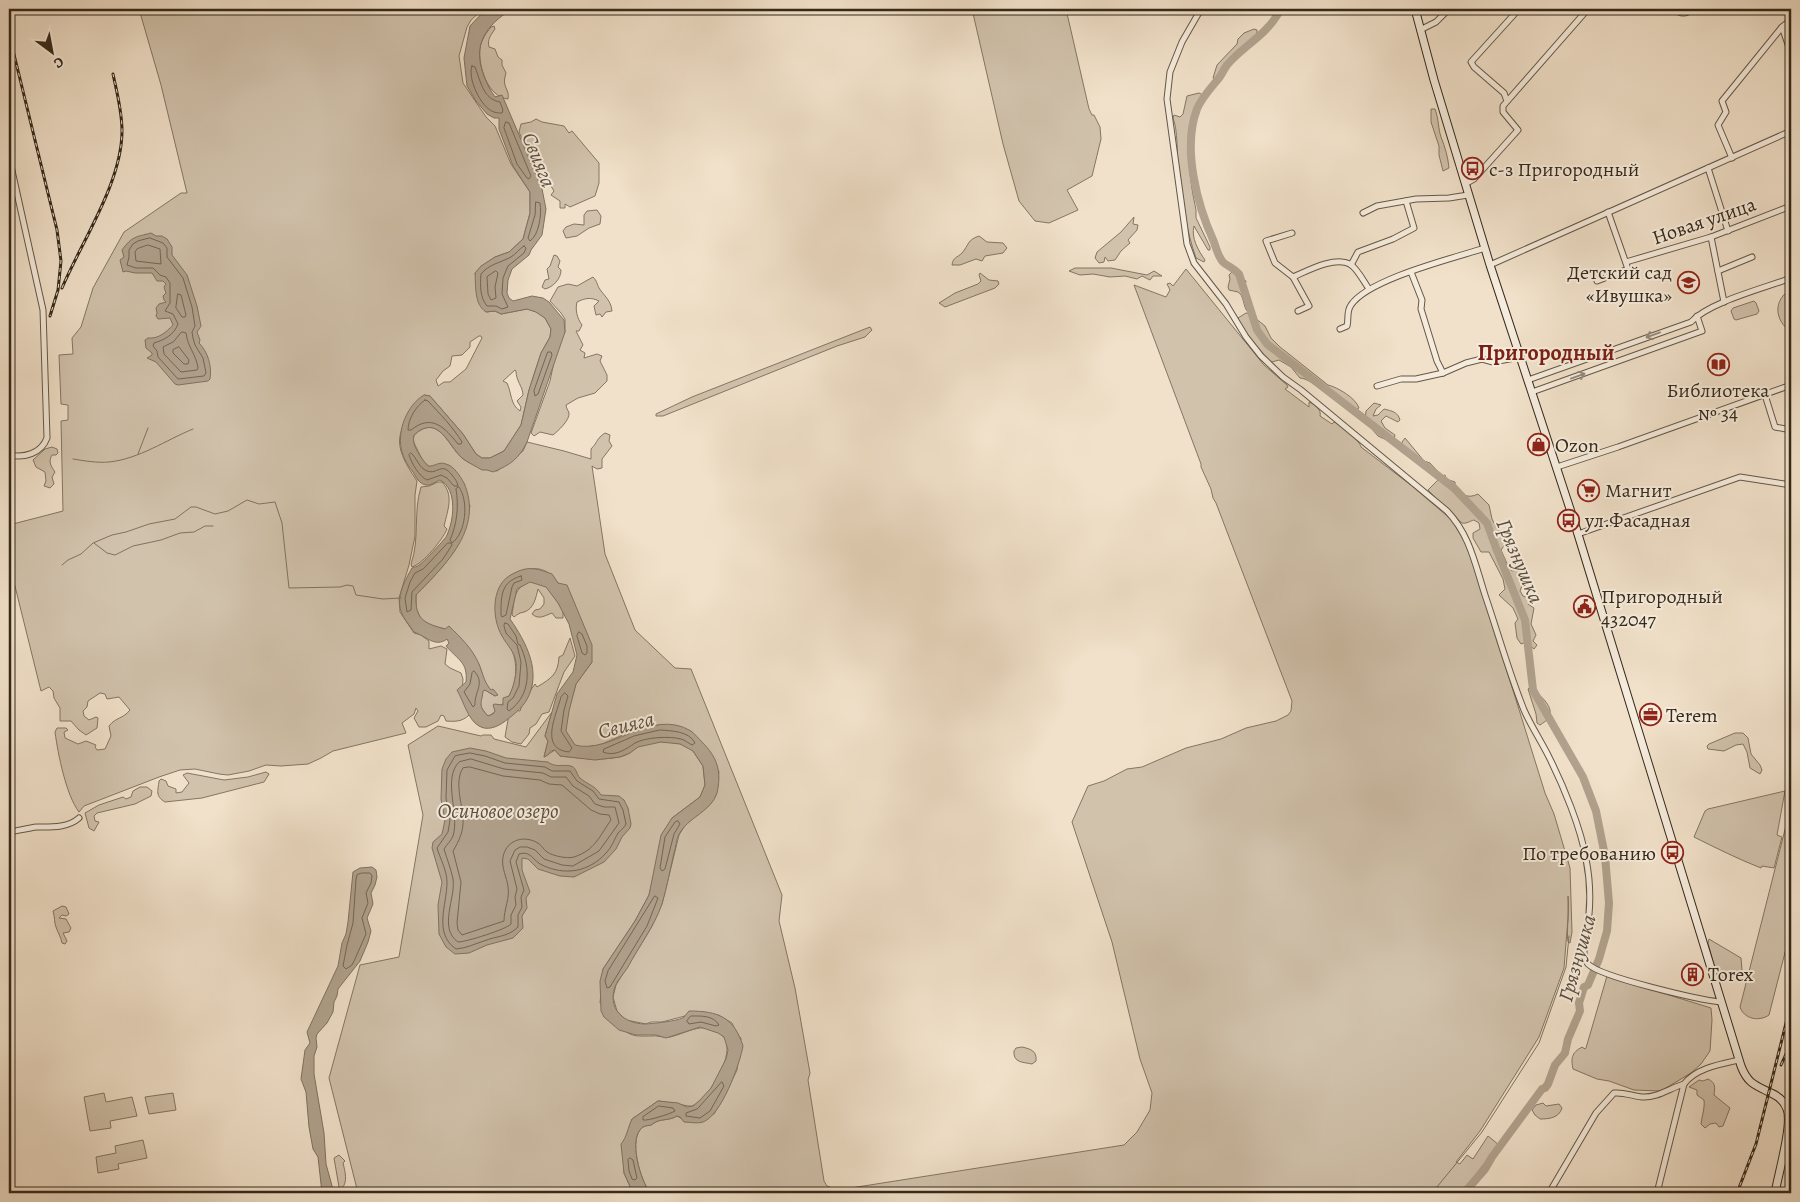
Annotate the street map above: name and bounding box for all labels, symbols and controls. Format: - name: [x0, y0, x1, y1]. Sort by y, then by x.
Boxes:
- north arrow: [28, 28, 78, 78]
- text: С: [50, 52, 67, 73]
- water label: Свияга: [515, 128, 563, 192]
- place label: с-з Пригородный: [1489, 156, 1639, 183]
- bus stop icon: с-з Пригородный: [1461, 157, 1485, 181]
- street label: Новая улица: [1648, 190, 1760, 251]
- place label: Детский сад «Ивушка»: [1567, 259, 1672, 309]
- school or university icon: Детский сад «Ивушка»: [1676, 271, 1700, 295]
- one-way arrow: [1646, 331, 1661, 340]
- district label: Пригородный: [1478, 338, 1615, 368]
- library icon: Библиотека № 34: [1706, 352, 1730, 376]
- one-way arrow: [1570, 371, 1585, 380]
- place label: Библиотека № 34: [1666, 377, 1770, 427]
- place label: Ozon: [1555, 432, 1599, 459]
- shop icon: Ozon: [1527, 433, 1551, 457]
- place label: Магнит: [1605, 477, 1672, 504]
- supermarket icon: Магнит: [1577, 478, 1601, 502]
- place label: ул.Фасадная: [1584, 507, 1691, 534]
- bus stop icon: ул.Фасадная: [1557, 508, 1581, 532]
- water label: Грязнушка: [1490, 514, 1550, 608]
- place label: Пригородный 432047: [1601, 583, 1723, 633]
- public building icon: Пригородный 432047: [1573, 595, 1597, 619]
- place label: Terem: [1666, 702, 1718, 729]
- office icon: Terem: [1638, 703, 1662, 727]
- water label: Свияга: [595, 704, 657, 746]
- water label: Осиновое озеро: [437, 797, 559, 825]
- place label: По требованию: [1522, 840, 1656, 867]
- bus stop icon: По требованию: [1660, 841, 1684, 865]
- water label: Грязнушка: [1551, 911, 1603, 1005]
- place label: Torex: [1708, 961, 1754, 988]
- building icon: Torex: [1680, 962, 1704, 986]

